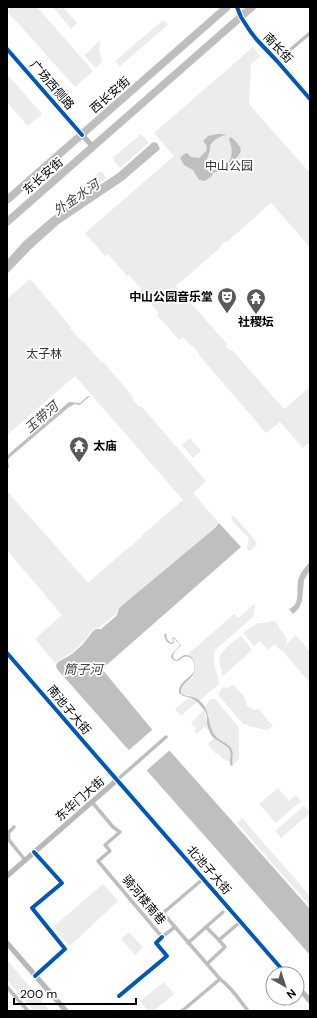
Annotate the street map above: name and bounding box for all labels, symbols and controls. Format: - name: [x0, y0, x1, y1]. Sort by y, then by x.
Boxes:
- street label: 南长街: [260, 29, 296, 67]
- street label: 广场西侧路: [26, 57, 78, 113]
- street label: 西长安街: [87, 73, 133, 117]
- street label: 东长安街: [20, 154, 66, 198]
- park label: 中山公园: [205, 158, 253, 174]
- water label: 外金水河: [50, 174, 105, 219]
- theatre icon: 中山公园音乐堂: [216, 286, 238, 314]
- temple icon: 社稷坛: [245, 287, 267, 315]
- place label: 中山公园音乐堂: [129, 289, 213, 305]
- place label: 社稷坛: [238, 314, 274, 330]
- park label: 太子林: [26, 346, 62, 362]
- water label: 玉带河: [21, 396, 64, 437]
- temple icon: 太庙: [68, 435, 90, 463]
- place label: 太庙: [93, 438, 117, 454]
- water label: 筒子河: [63, 661, 105, 678]
- street label: 南池子大街: [44, 682, 94, 738]
- street label: 东华门大街: [52, 773, 108, 825]
- street label: 北池子大街: [183, 842, 235, 898]
- street label: 骑河楼南巷: [119, 872, 169, 928]
- north arrow: [265, 966, 305, 1006]
- scale bar: [14, 980, 136, 1006]
- text: 200 m: [20, 986, 57, 1002]
- text: N: [284, 986, 299, 1002]

